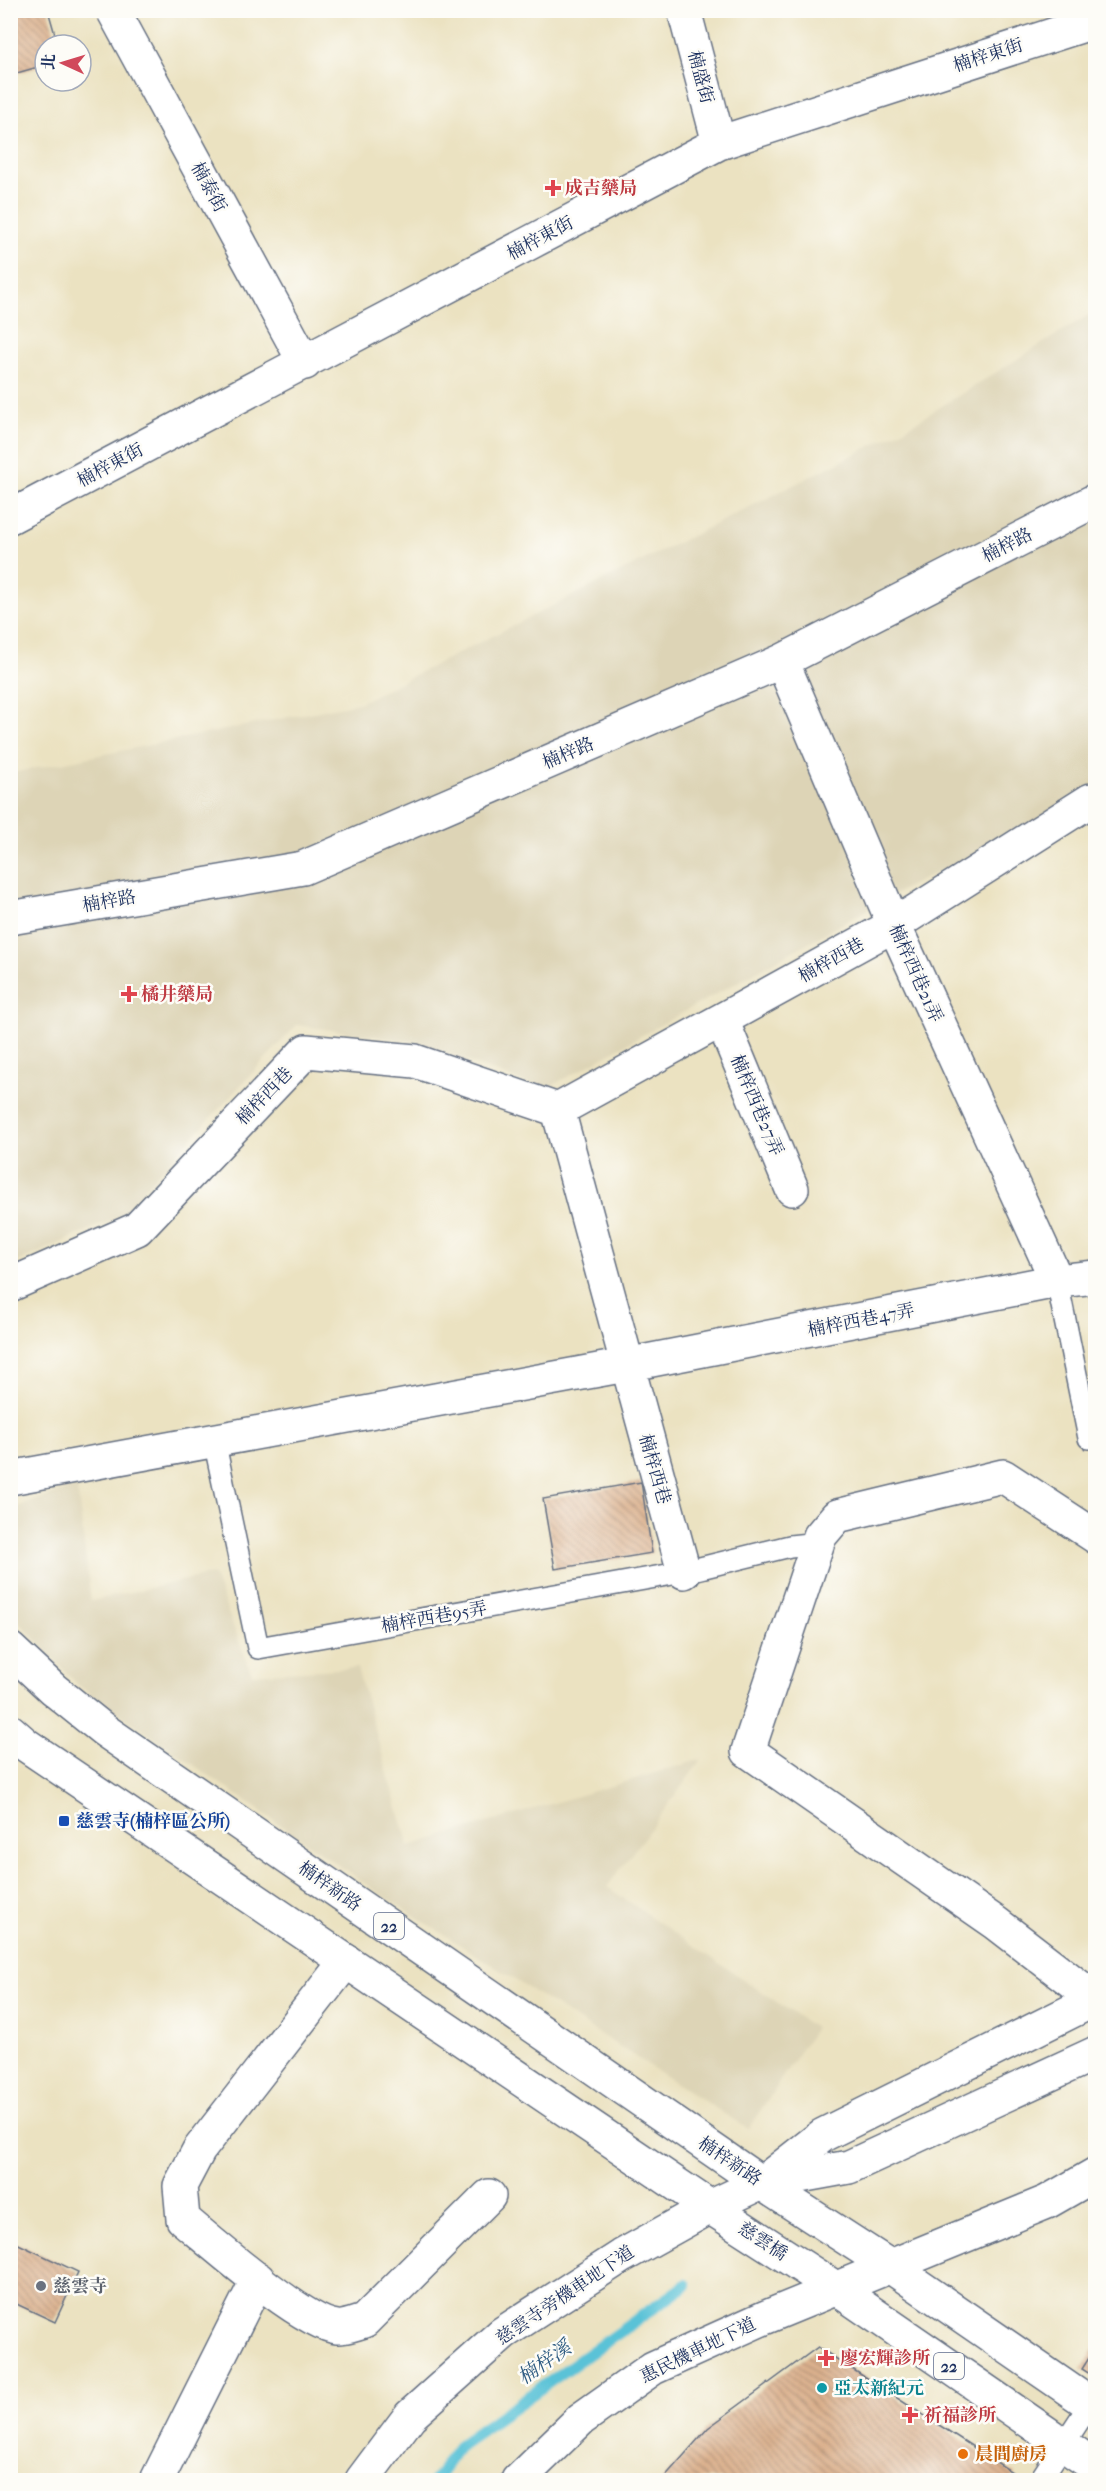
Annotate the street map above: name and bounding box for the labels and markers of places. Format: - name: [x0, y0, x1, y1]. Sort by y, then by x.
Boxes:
- place label: 成吉藥局: [565, 178, 637, 199]
- marker: 成吉藥局: [546, 181, 560, 195]
- place label: 橘井藥局: [141, 984, 213, 1005]
- marker: 橘井藥局: [122, 987, 136, 1001]
- place label: 慈雲寺(楠梓區公所): [76, 1811, 230, 1832]
- marker: 慈雲寺(楠梓區公所): [57, 1814, 71, 1828]
- place label: 慈雲寺: [53, 2276, 107, 2297]
- marker: 慈雲寺: [34, 2279, 48, 2293]
- place label: 廖宏輝診所: [840, 2348, 931, 2369]
- marker: 廖宏輝診所: [817, 2349, 835, 2367]
- place label: 亞太新紀元: [834, 2378, 924, 2399]
- marker: 亞太新紀元: [815, 2381, 829, 2395]
- place label: 祈福診所: [924, 2405, 997, 2426]
- marker: 祈福診所: [901, 2406, 919, 2424]
- place label: 晨間廚房: [975, 2444, 1047, 2465]
- marker: 晨間廚房: [956, 2447, 970, 2461]

